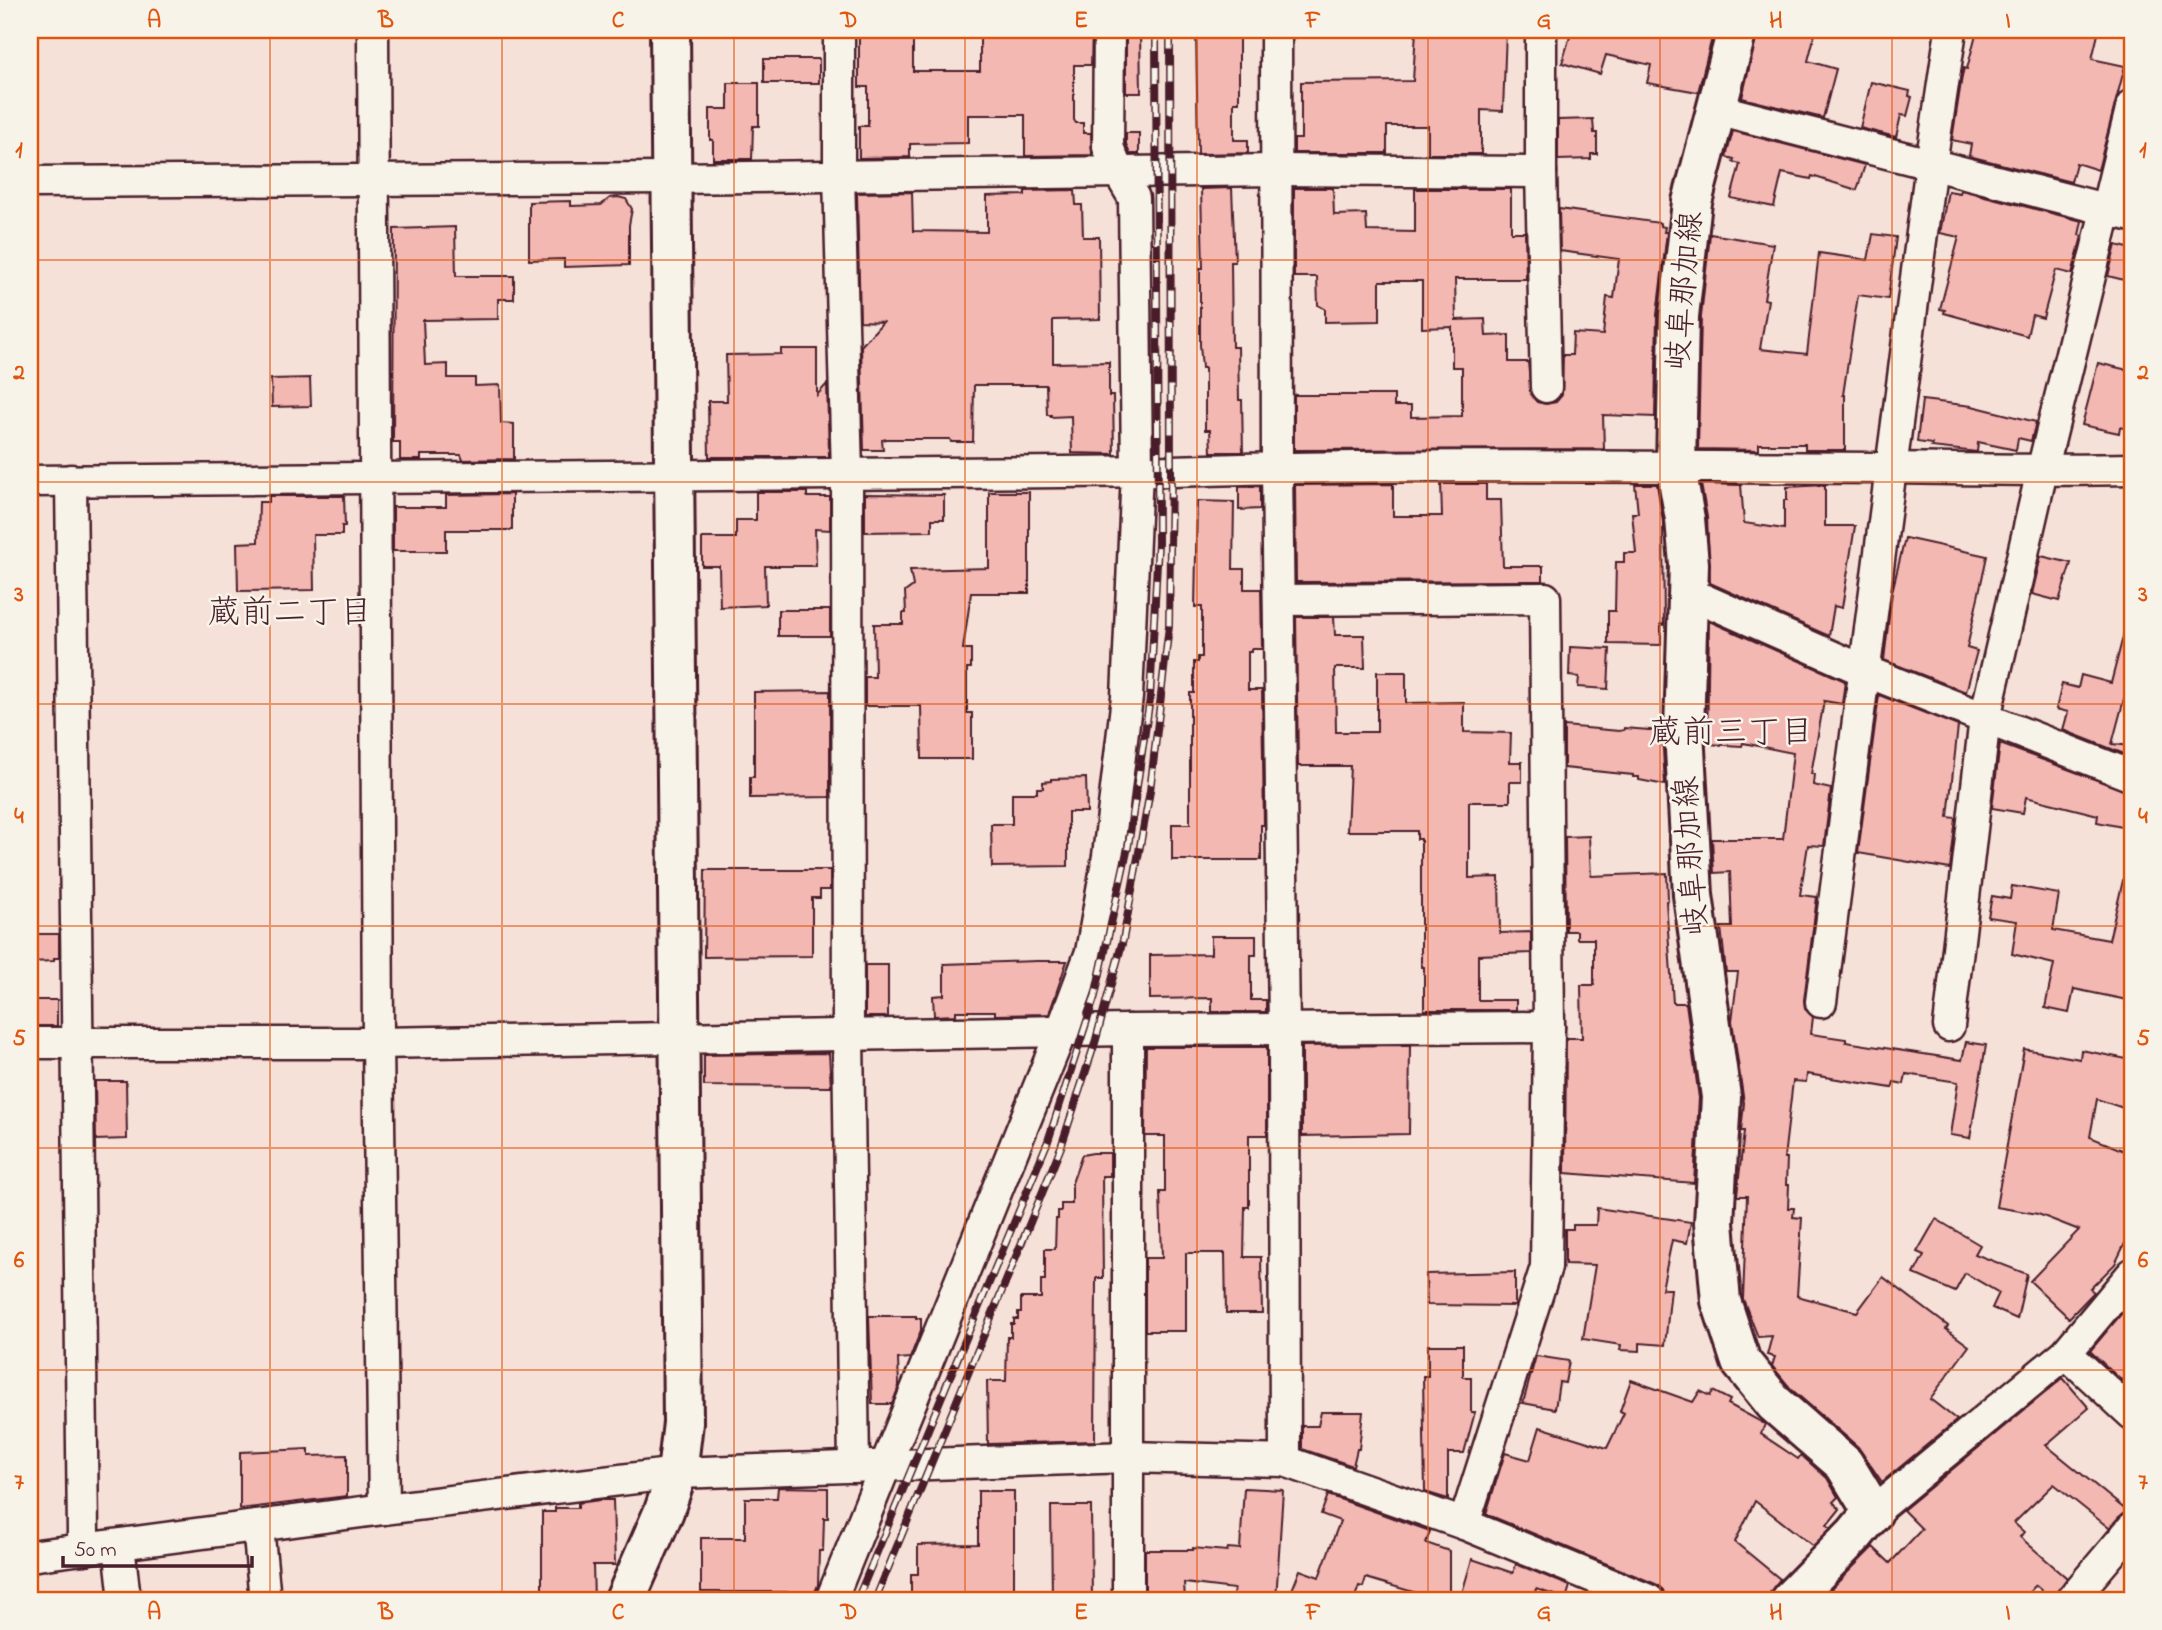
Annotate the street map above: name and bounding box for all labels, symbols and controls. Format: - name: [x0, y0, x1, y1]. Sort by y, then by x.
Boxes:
- text: A: [147, 5, 161, 38]
- text: B: [377, 5, 394, 38]
- text: C: [612, 5, 625, 38]
- text: D: [840, 5, 857, 38]
- text: E: [1074, 5, 1088, 38]
- text: F: [1305, 5, 1321, 38]
- text: G: [1537, 5, 1551, 38]
- text: H: [1769, 5, 1783, 38]
- text: I: [2005, 5, 2011, 38]
- text: 1: [15, 135, 23, 168]
- text: 1: [2139, 135, 2147, 168]
- street label: 岐阜那加線: [1656, 209, 1716, 373]
- text: 2: [12, 357, 25, 390]
- text: 2: [2136, 357, 2149, 390]
- text: 3: [13, 579, 24, 612]
- text: 3: [2137, 579, 2148, 612]
- district label: 蔵前二丁目: [208, 590, 373, 638]
- district label: 蔵前三丁目: [1649, 710, 1814, 758]
- street label: 岐阜那加線: [1664, 775, 1722, 937]
- text: 4: [14, 801, 24, 834]
- text: 4: [2138, 801, 2148, 834]
- text: 5: [12, 1023, 26, 1056]
- text: 5: [2136, 1023, 2150, 1056]
- text: 6: [14, 1245, 25, 1278]
- text: 6: [2138, 1245, 2149, 1278]
- text: 7: [14, 1467, 24, 1500]
- text: 7: [2138, 1467, 2148, 1500]
- scale bar: [63, 1525, 252, 1569]
- text: 50 m: [74, 1536, 117, 1566]
- text: A: [147, 1597, 161, 1630]
- text: B: [377, 1597, 394, 1630]
- text: C: [612, 1597, 625, 1630]
- text: D: [840, 1597, 857, 1630]
- text: E: [1074, 1597, 1088, 1630]
- text: F: [1305, 1597, 1321, 1630]
- text: G: [1537, 1597, 1551, 1630]
- text: H: [1769, 1597, 1783, 1630]
- text: I: [2005, 1597, 2011, 1630]

